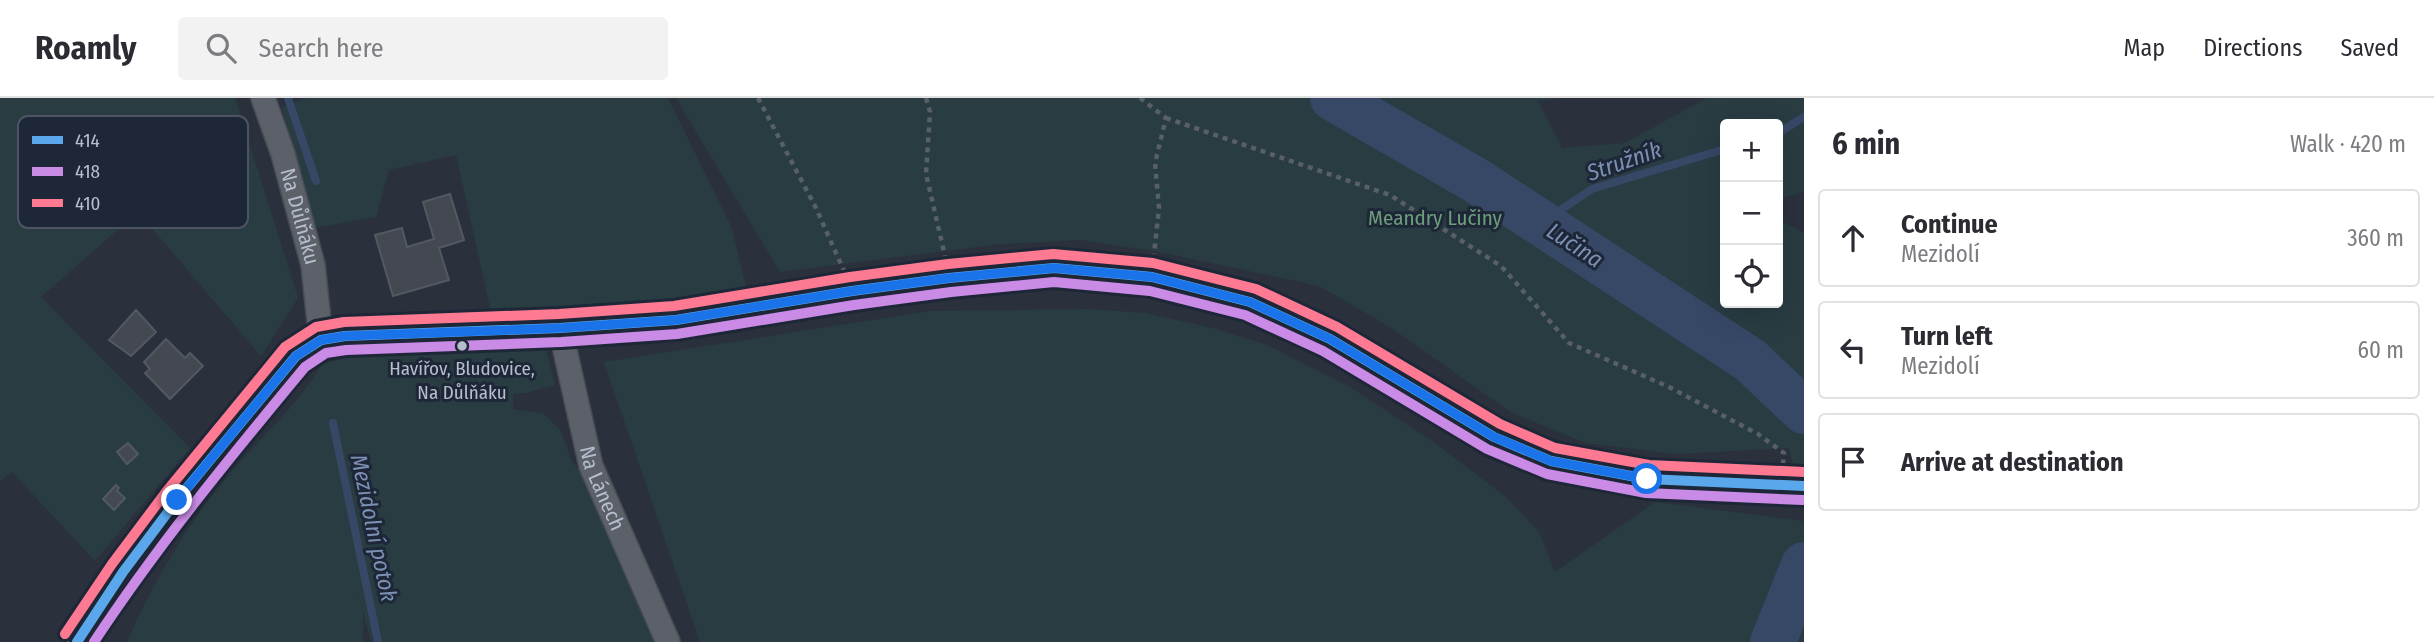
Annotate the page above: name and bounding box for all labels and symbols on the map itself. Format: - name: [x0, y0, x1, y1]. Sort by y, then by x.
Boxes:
- legend: [18, 116, 248, 228]
- text: 414: [75, 129, 100, 152]
- water label: Stružník: [1582, 135, 1665, 187]
- text: 418: [75, 160, 100, 183]
- street label: Na Důlňáku: [274, 165, 325, 267]
- text: 410: [75, 192, 100, 215]
- park label: Meandry Lučiny: [1368, 205, 1503, 231]
- water label: Lučina: [1542, 217, 1608, 273]
- marker: Havířov, Bludovice, Na Důlňáku: [455, 339, 469, 353]
- place label: Havířov, Bludovice, Na Důlňáku: [389, 357, 535, 404]
- street label: Na Lánech: [574, 444, 631, 534]
- water label: Mezidolní potok: [345, 452, 403, 604]
- route start: [1631, 463, 1662, 494]
- route end: [161, 484, 192, 515]

